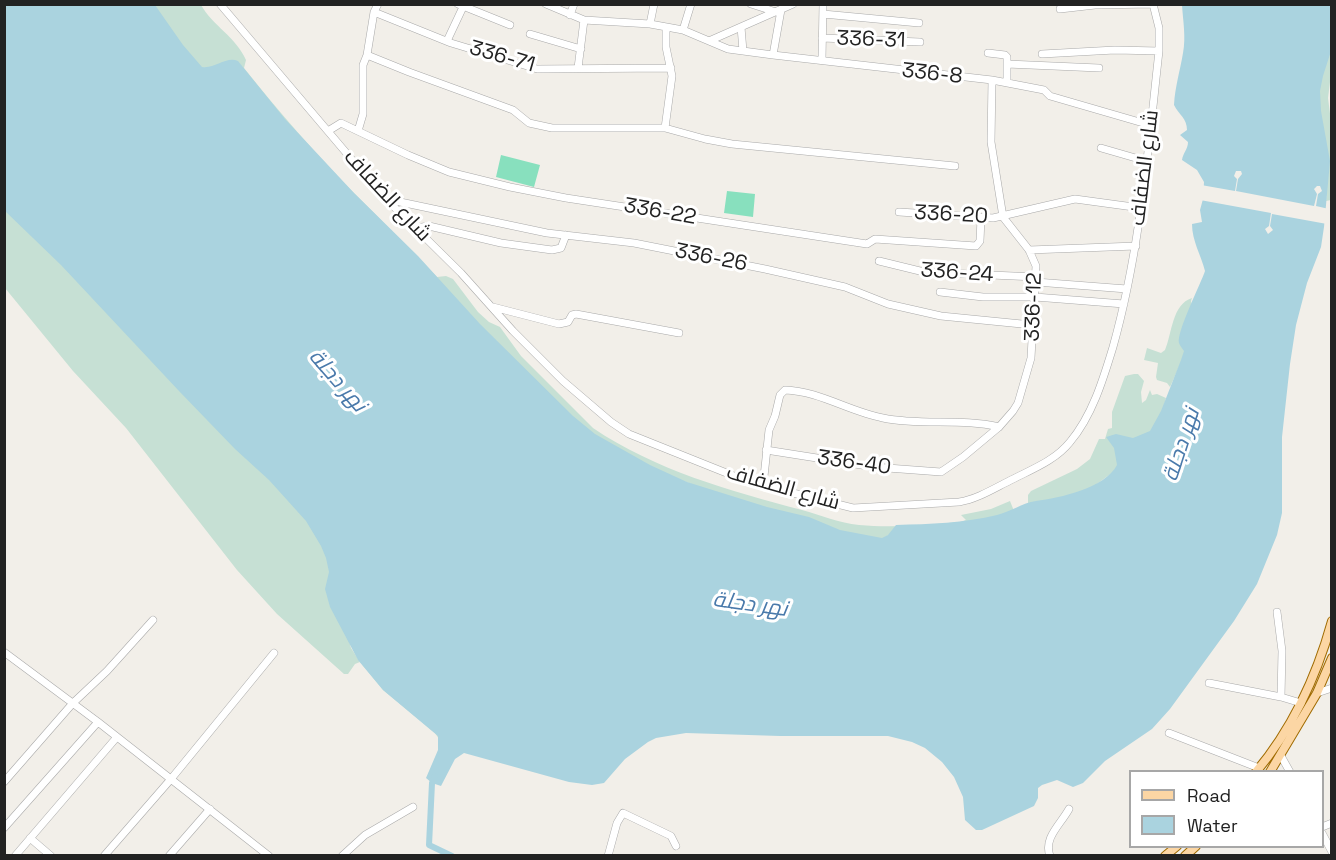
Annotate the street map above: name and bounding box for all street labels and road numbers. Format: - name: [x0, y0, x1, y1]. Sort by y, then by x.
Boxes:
- street label: 336-31: [836, 26, 906, 54]
- street label: 336-71: [466, 36, 538, 78]
- street label: 336-8: [900, 58, 964, 90]
- street label: شارع الضفاف: [1125, 109, 1165, 227]
- street label: شارع الضفاف: [338, 145, 436, 247]
- street label: 336-22: [622, 193, 698, 231]
- street label: 336-20: [913, 200, 989, 230]
- street label: 336-26: [673, 239, 749, 277]
- street label: 336-24: [920, 258, 994, 288]
- street label: 336-12: [1020, 272, 1048, 342]
- street label: 336-40: [815, 445, 893, 481]
- street label: شارع الضفاف: [723, 460, 843, 516]

